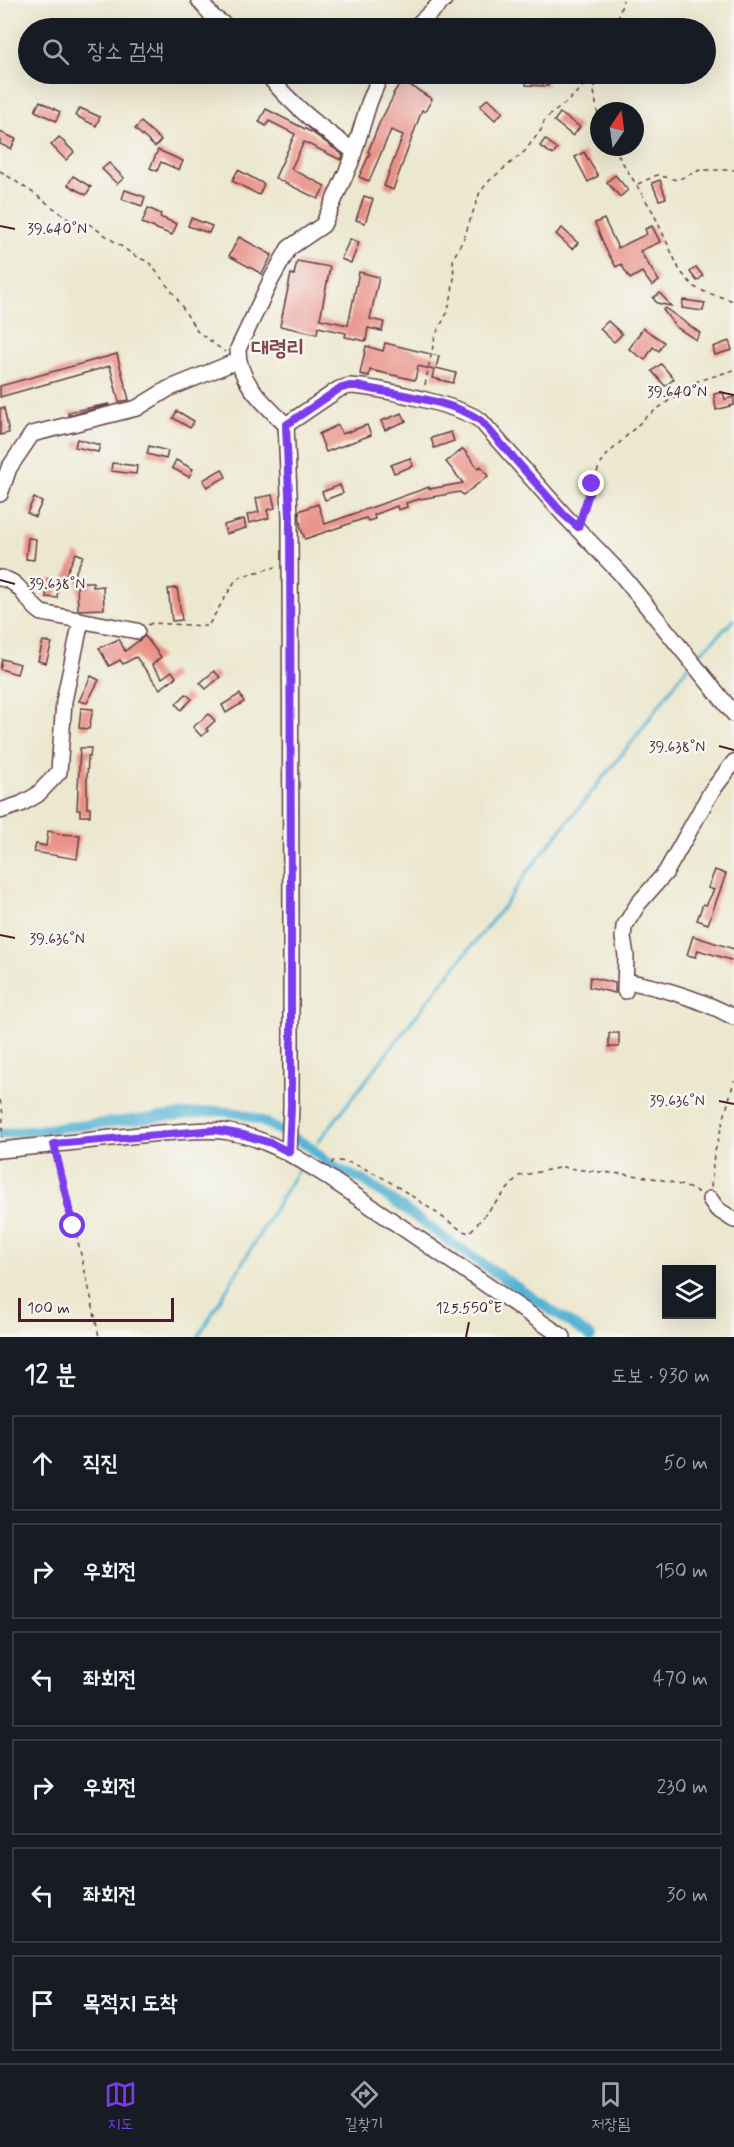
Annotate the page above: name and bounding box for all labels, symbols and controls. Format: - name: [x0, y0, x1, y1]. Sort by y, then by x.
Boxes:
- search box: [18, 18, 716, 84]
- icon: search: [39, 35, 72, 68]
- text: 장소 검색: [87, 38, 164, 66]
- north arrow: [590, 102, 644, 156]
- text: 39.640°N: [27, 220, 87, 240]
- district label: 대령리: [251, 335, 305, 363]
- text: 39.640°N: [647, 383, 707, 403]
- route end: [578, 470, 604, 496]
- text: 39.638°N: [29, 575, 85, 595]
- text: 39.638°N: [649, 738, 705, 758]
- text: 39.636°N: [29, 930, 85, 950]
- text: 39.636°N: [649, 1092, 705, 1112]
- route start: [59, 1212, 85, 1238]
- map controls: [662, 1265, 716, 1319]
- button: layers: [662, 1265, 716, 1319]
- scale bar: [18, 1295, 174, 1322]
- text: 100 m: [27, 1298, 70, 1319]
- text: 125.550°E: [436, 1299, 502, 1319]
- text: 12 분: [24, 1359, 76, 1393]
- text: 도보 · 930 m: [611, 1363, 710, 1390]
- icon: ahead: [26, 1447, 59, 1480]
- text: 직진: [83, 1450, 118, 1478]
- text: 50 m: [663, 1450, 708, 1477]
- icon: right: [26, 1555, 59, 1588]
- text: 우회전: [83, 1558, 136, 1586]
- text: 150 m: [655, 1558, 708, 1585]
- icon: left: [26, 1663, 59, 1696]
- text: 좌회전: [83, 1666, 136, 1694]
- text: 470 m: [653, 1666, 708, 1693]
- icon: right: [26, 1771, 59, 1804]
- text: 우회전: [83, 1774, 136, 1802]
- text: 230 m: [656, 1774, 708, 1801]
- icon: left: [26, 1879, 59, 1912]
- text: 좌회전: [83, 1882, 136, 1910]
- text: 30 m: [666, 1882, 708, 1909]
- icon: arrive: [26, 1987, 59, 2020]
- text: 목적지 도착: [83, 1990, 177, 2018]
- tab: 지도: [104, 2078, 137, 2135]
- tab: 길찾기: [345, 2078, 383, 2135]
- tab: 저장됨: [591, 2078, 630, 2135]

